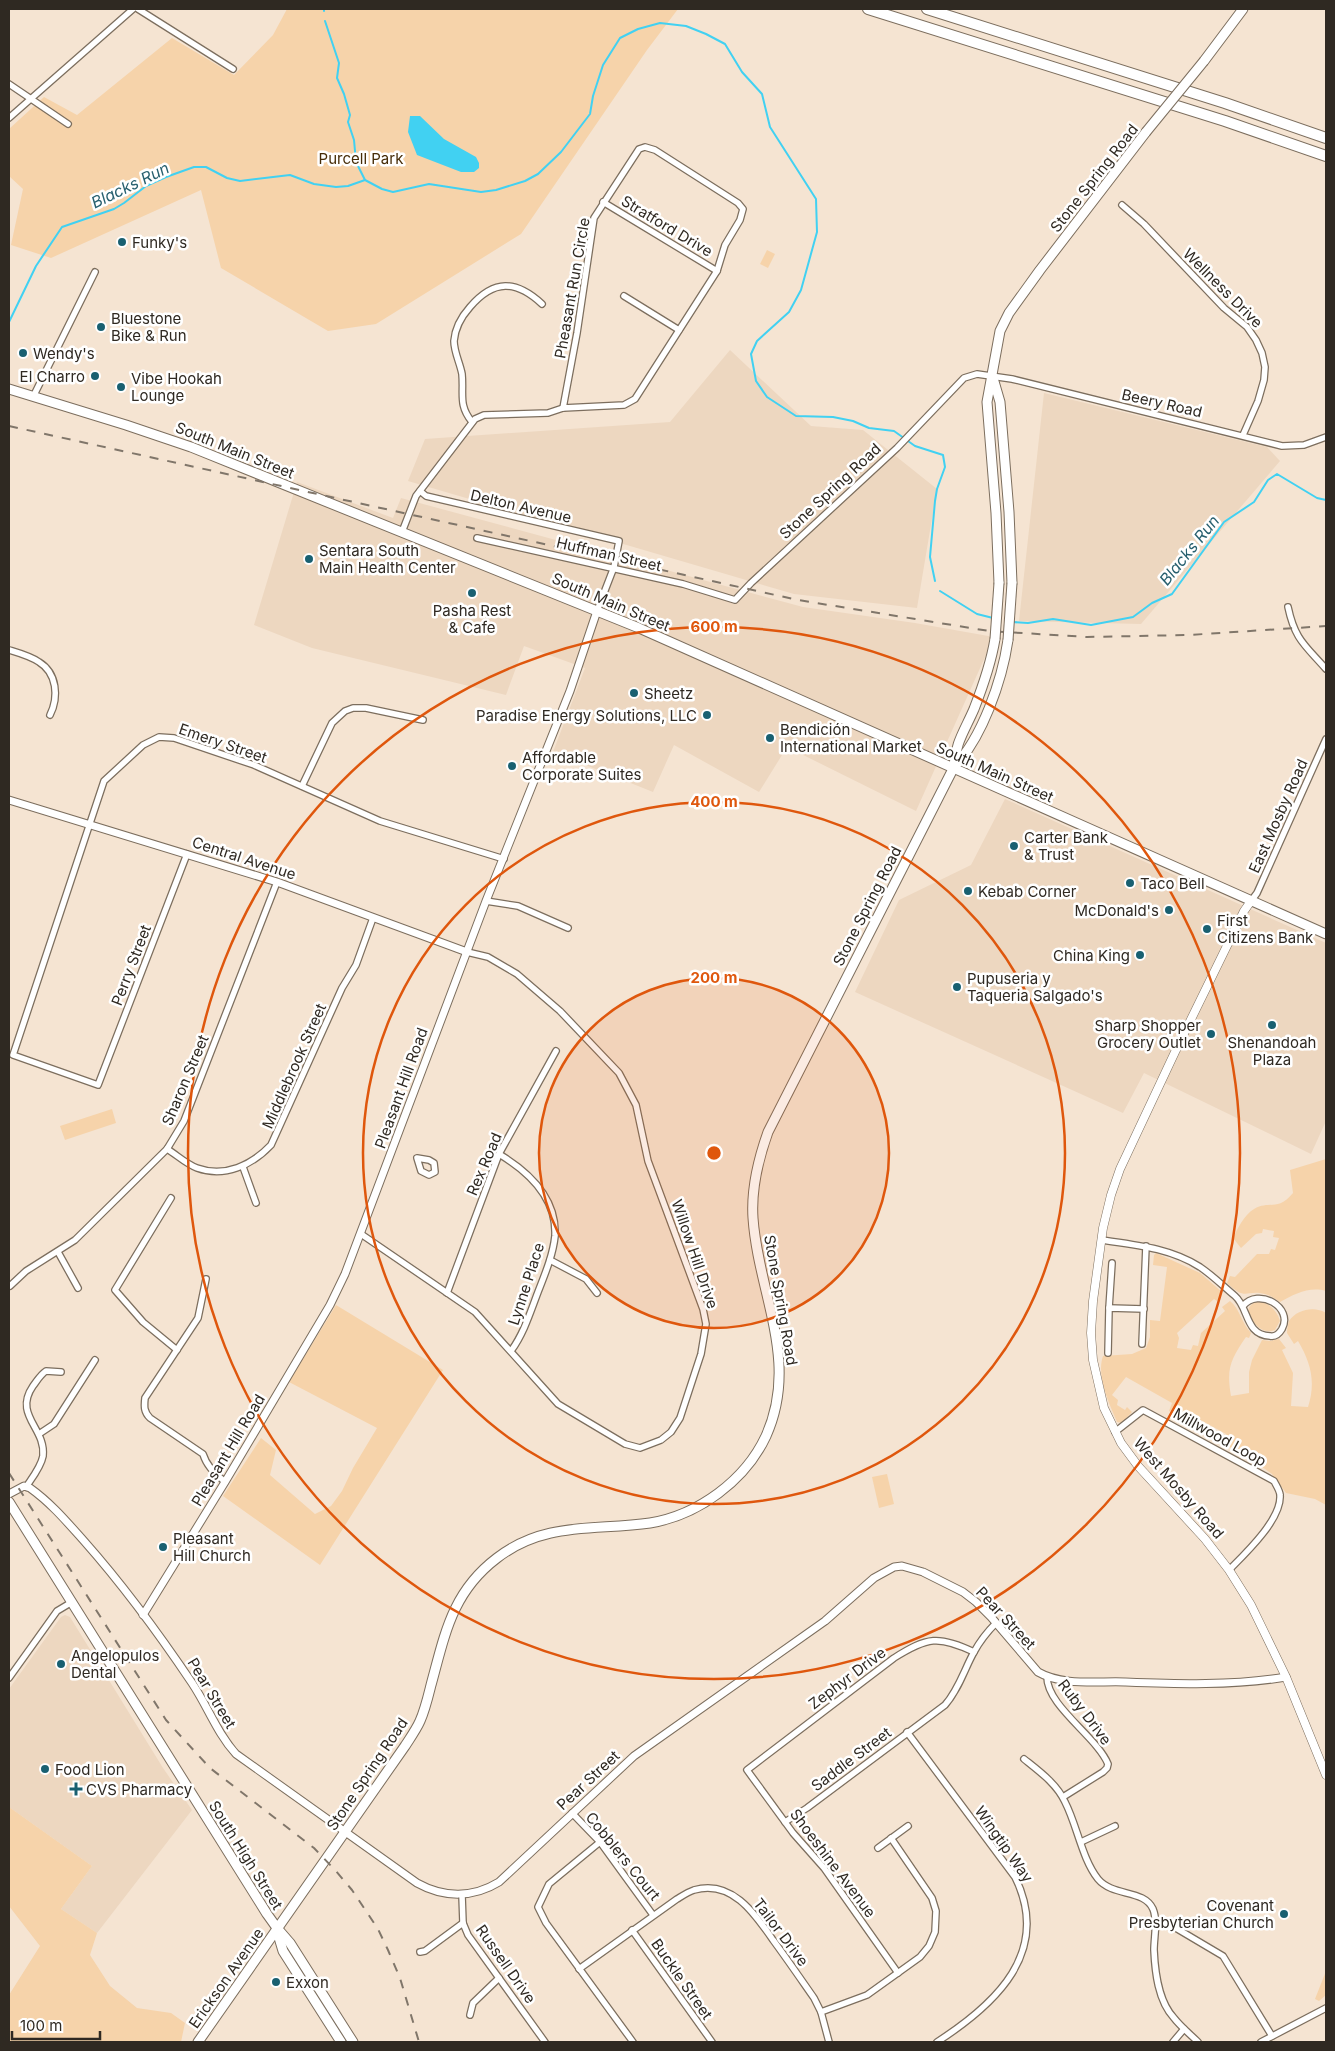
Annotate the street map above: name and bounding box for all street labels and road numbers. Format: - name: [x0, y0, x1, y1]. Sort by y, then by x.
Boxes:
- street label: Stone Spring Road: [1046, 120, 1142, 236]
- street label: Stratford Drive: [618, 191, 716, 261]
- street label: Pheasant Run Circle: [550, 216, 594, 360]
- street label: Wellness Drive: [1179, 244, 1267, 332]
- street label: Beery Road: [1120, 385, 1204, 421]
- street label: South Main Street: [173, 417, 297, 483]
- street label: Stone Spring Road: [775, 439, 885, 543]
- street label: Delton Avenue: [469, 485, 573, 527]
- street label: Huffman Street: [554, 533, 664, 575]
- street label: South Main Street: [549, 569, 673, 635]
- street label: Emery Street: [177, 719, 270, 767]
- street label: South Main Street: [933, 738, 1057, 806]
- street label: East Mosby Road: [1244, 756, 1312, 876]
- street label: Central Avenue: [190, 832, 298, 884]
- street label: Stone Spring Road: [829, 843, 905, 969]
- street label: Perry Street: [107, 922, 155, 1008]
- street label: Middlebrook Street: [258, 1000, 330, 1132]
- street label: Pleasant Hill Road: [370, 1025, 432, 1151]
- street label: Sharon Street: [157, 1032, 213, 1128]
- street label: Rex Road: [462, 1130, 506, 1198]
- street label: Willow Hill Drive: [667, 1197, 723, 1311]
- street label: Stone Spring Road: [760, 1233, 802, 1367]
- street label: Lynne Place: [504, 1240, 548, 1328]
- street label: Pleasant Hill Road: [187, 1391, 269, 1509]
- street label: Millwood Loop: [1170, 1404, 1270, 1470]
- street label: West Mosby Road: [1130, 1433, 1228, 1543]
- street label: Pear Street: [972, 1583, 1040, 1653]
- street label: Zephyr Drive: [805, 1643, 889, 1713]
- street label: Pear Street: [184, 1654, 241, 1732]
- street label: Ruby Drive: [1054, 1675, 1116, 1749]
- street label: Stone Spring Road: [322, 1714, 412, 1834]
- street label: Saddle Street: [807, 1723, 895, 1795]
- street label: Pear Street: [553, 1746, 623, 1814]
- street label: South High Street: [205, 1797, 287, 1913]
- street label: Wingtip Way: [971, 1802, 1038, 1886]
- street label: Shoeshine Avenue: [786, 1805, 880, 1921]
- street label: Cobblers Court: [582, 1808, 664, 1904]
- street label: Tailor Drive: [749, 1894, 813, 1970]
- street label: Russell Drive: [472, 1921, 540, 2007]
- street label: Erickson Avenue: [184, 1924, 268, 2032]
- street label: Buckle Street: [647, 1935, 717, 2023]

